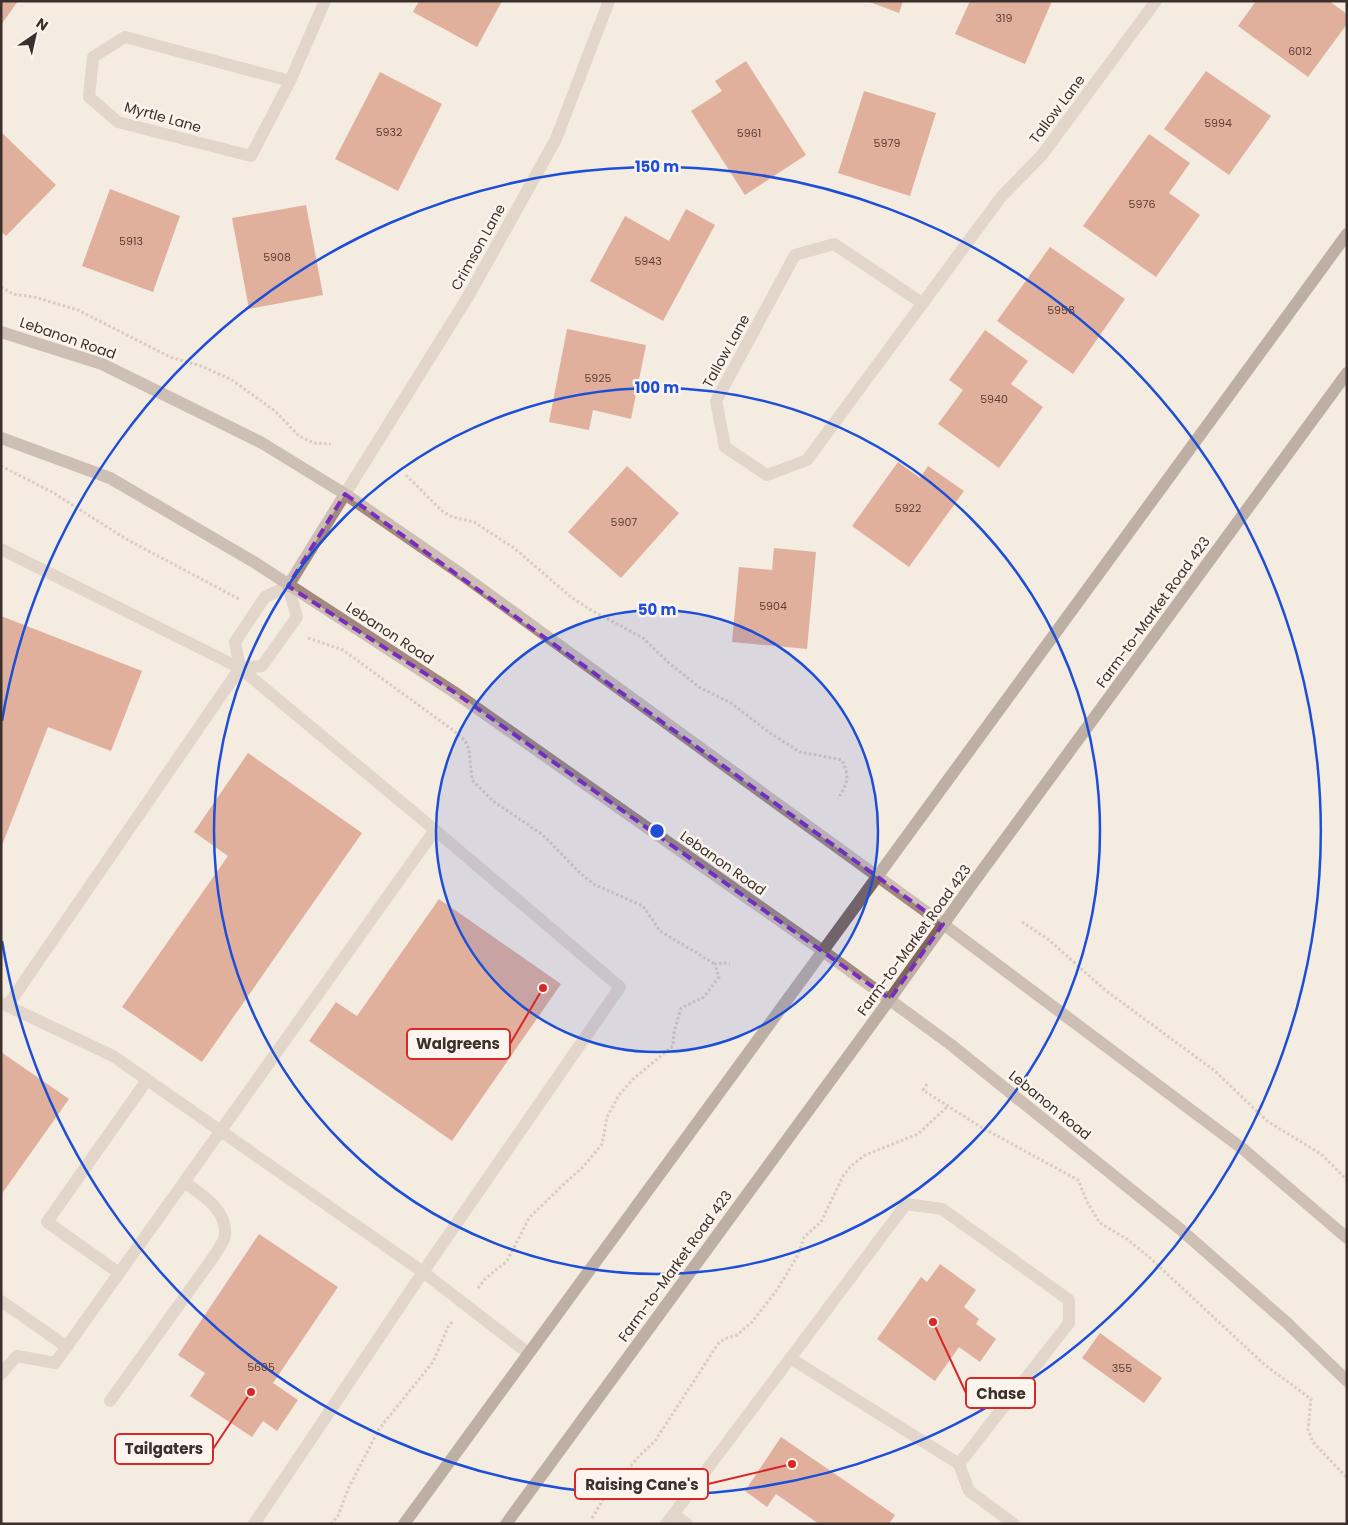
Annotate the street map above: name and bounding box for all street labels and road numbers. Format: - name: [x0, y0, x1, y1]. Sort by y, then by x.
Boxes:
- street label: Tallow Lane: [1025, 70, 1090, 147]
- street label: Myrtle Lane: [122, 96, 204, 138]
- street label: Crimson Lane: [446, 200, 510, 294]
- street label: Tallow Lane: [698, 310, 755, 391]
- street label: Lebanon Road: [17, 312, 119, 364]
- street label: Farm-to-Market Road 423: [1091, 532, 1215, 692]
- street label: Lebanon Road: [342, 597, 438, 669]
- street label: Lebanon Road: [676, 826, 770, 900]
- street label: Farm-to-Market Road 423: [852, 860, 976, 1020]
- street label: Lebanon Road: [1005, 1066, 1095, 1144]
- street label: Farm-to-Market Road 423: [613, 1186, 737, 1346]

